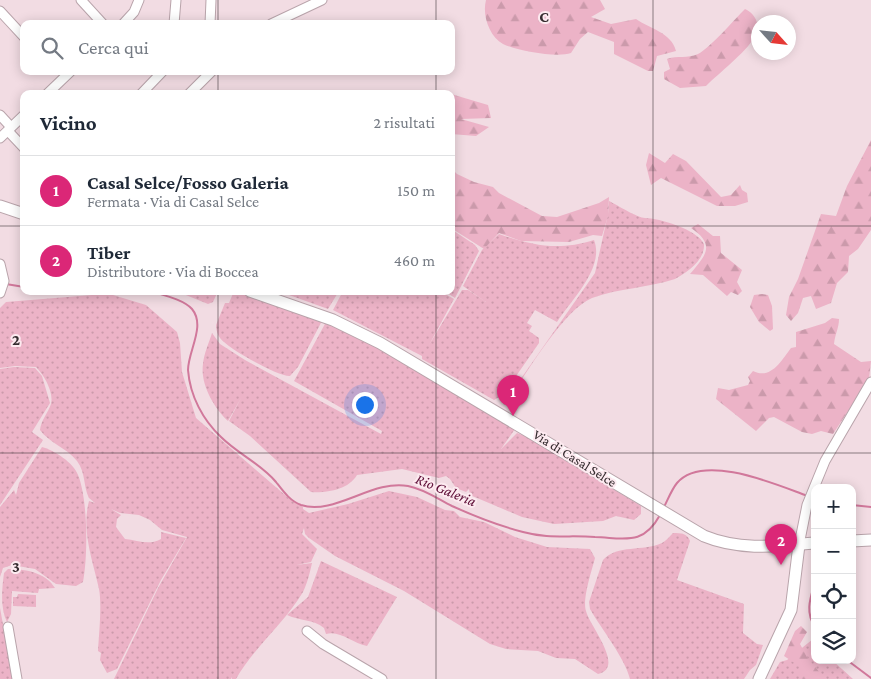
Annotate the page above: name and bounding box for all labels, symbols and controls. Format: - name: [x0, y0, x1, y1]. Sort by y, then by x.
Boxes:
- text: C: [539, 8, 549, 25]
- north arrow: [751, 15, 796, 60]
- search box: [20, 20, 455, 75]
- icon: search: [38, 34, 66, 62]
- text: Cerca qui: [78, 37, 149, 58]
- text: Vicino: [40, 111, 97, 135]
- text: 2 risultati: [373, 114, 435, 131]
- text: Casal Selce/Fosso Galeria: [87, 172, 289, 193]
- text: 1: [53, 182, 59, 199]
- text: 150 m: [397, 182, 435, 199]
- text: Fermata · Via di Casal Selce: [87, 193, 259, 210]
- text: Tiber: [87, 242, 131, 263]
- text: 2: [52, 252, 60, 269]
- text: 460 m: [394, 252, 435, 269]
- text: Distributore · Via di Boccea: [87, 263, 259, 280]
- text: 2: [12, 331, 20, 348]
- pin: 1: [497, 375, 529, 416]
- your location: [352, 392, 378, 418]
- street label: Via di Casal Selce: [530, 426, 620, 490]
- water label: Rio Galeria: [413, 471, 479, 509]
- map controls: [811, 484, 856, 664]
- button: +: [811, 484, 856, 529]
- pin: 2: [765, 524, 797, 565]
- button: −: [811, 529, 856, 574]
- text: 3: [12, 558, 20, 575]
- button: locate: [811, 574, 856, 619]
- button: layers: [811, 619, 856, 664]

